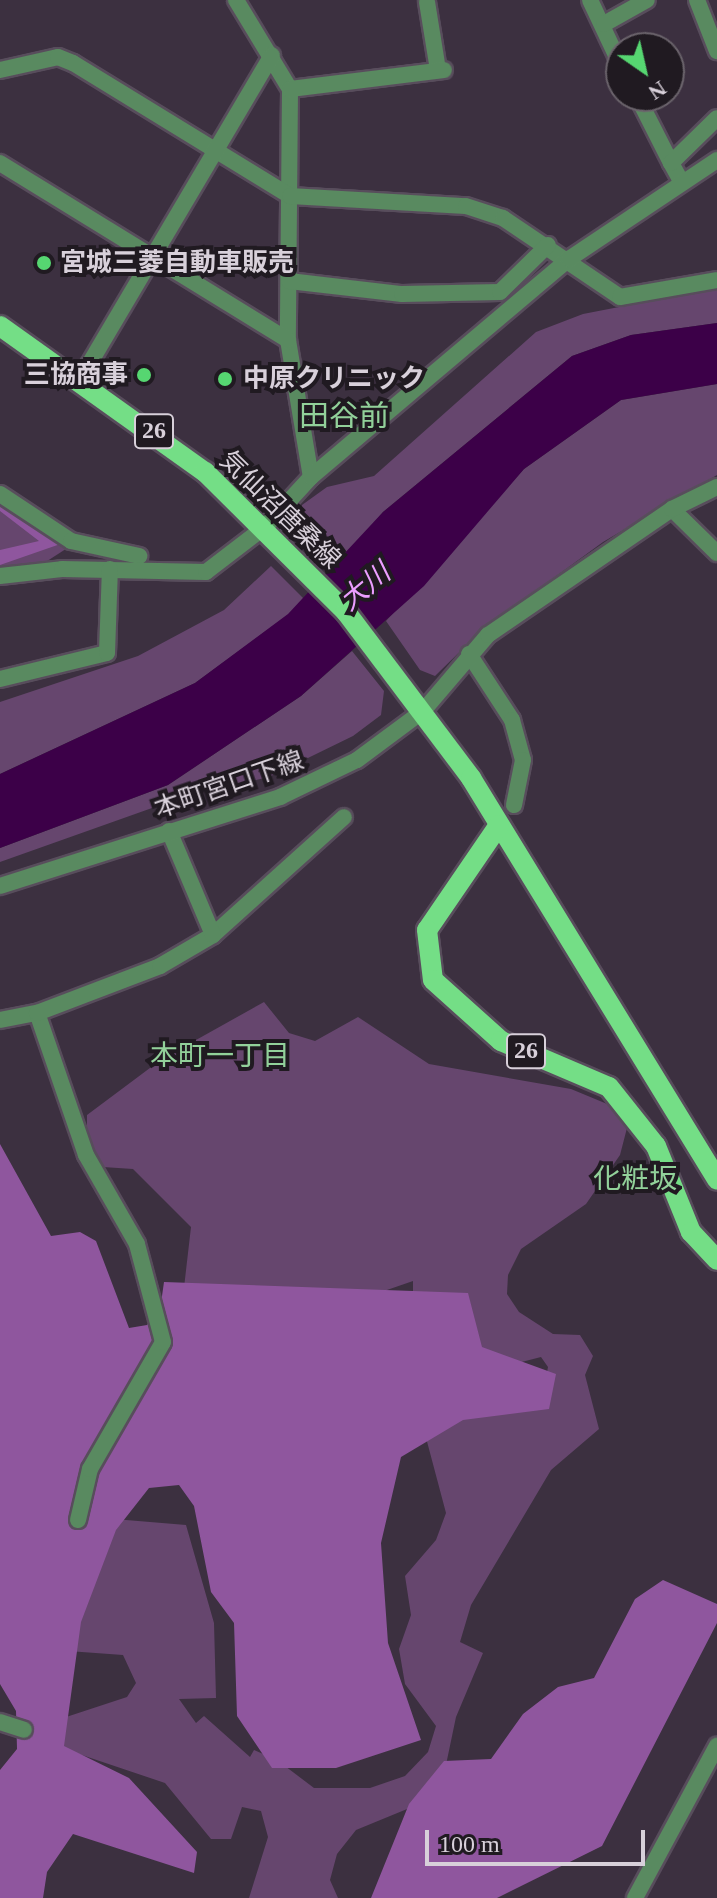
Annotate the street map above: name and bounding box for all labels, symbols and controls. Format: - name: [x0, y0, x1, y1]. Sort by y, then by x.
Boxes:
- north arrow: [605, 32, 685, 112]
- text: N: [644, 76, 671, 105]
- place label: 宮城三菱自動車販売: [60, 247, 294, 279]
- marker: 宮城三菱自動車販売: [35, 254, 53, 272]
- place label: 三協商事: [24, 359, 128, 391]
- place label: 中原クリニック: [243, 363, 425, 395]
- marker: 三協商事: [135, 366, 153, 384]
- marker: 中原クリニック: [214, 368, 236, 390]
- district label: 田谷前: [299, 398, 389, 434]
- road number: 26: [134, 411, 174, 451]
- street label: 気仙沼唐桑線: [213, 445, 347, 575]
- water label: 大川: [333, 556, 397, 618]
- street label: 本町宮口下線: [150, 745, 308, 825]
- road number: 26: [506, 1031, 546, 1071]
- district label: 本町一丁目: [150, 1039, 290, 1073]
- district label: 化粧坂: [593, 1162, 677, 1196]
- scale bar: [429, 1814, 649, 1864]
- text: 100 m: [439, 1831, 500, 1857]

